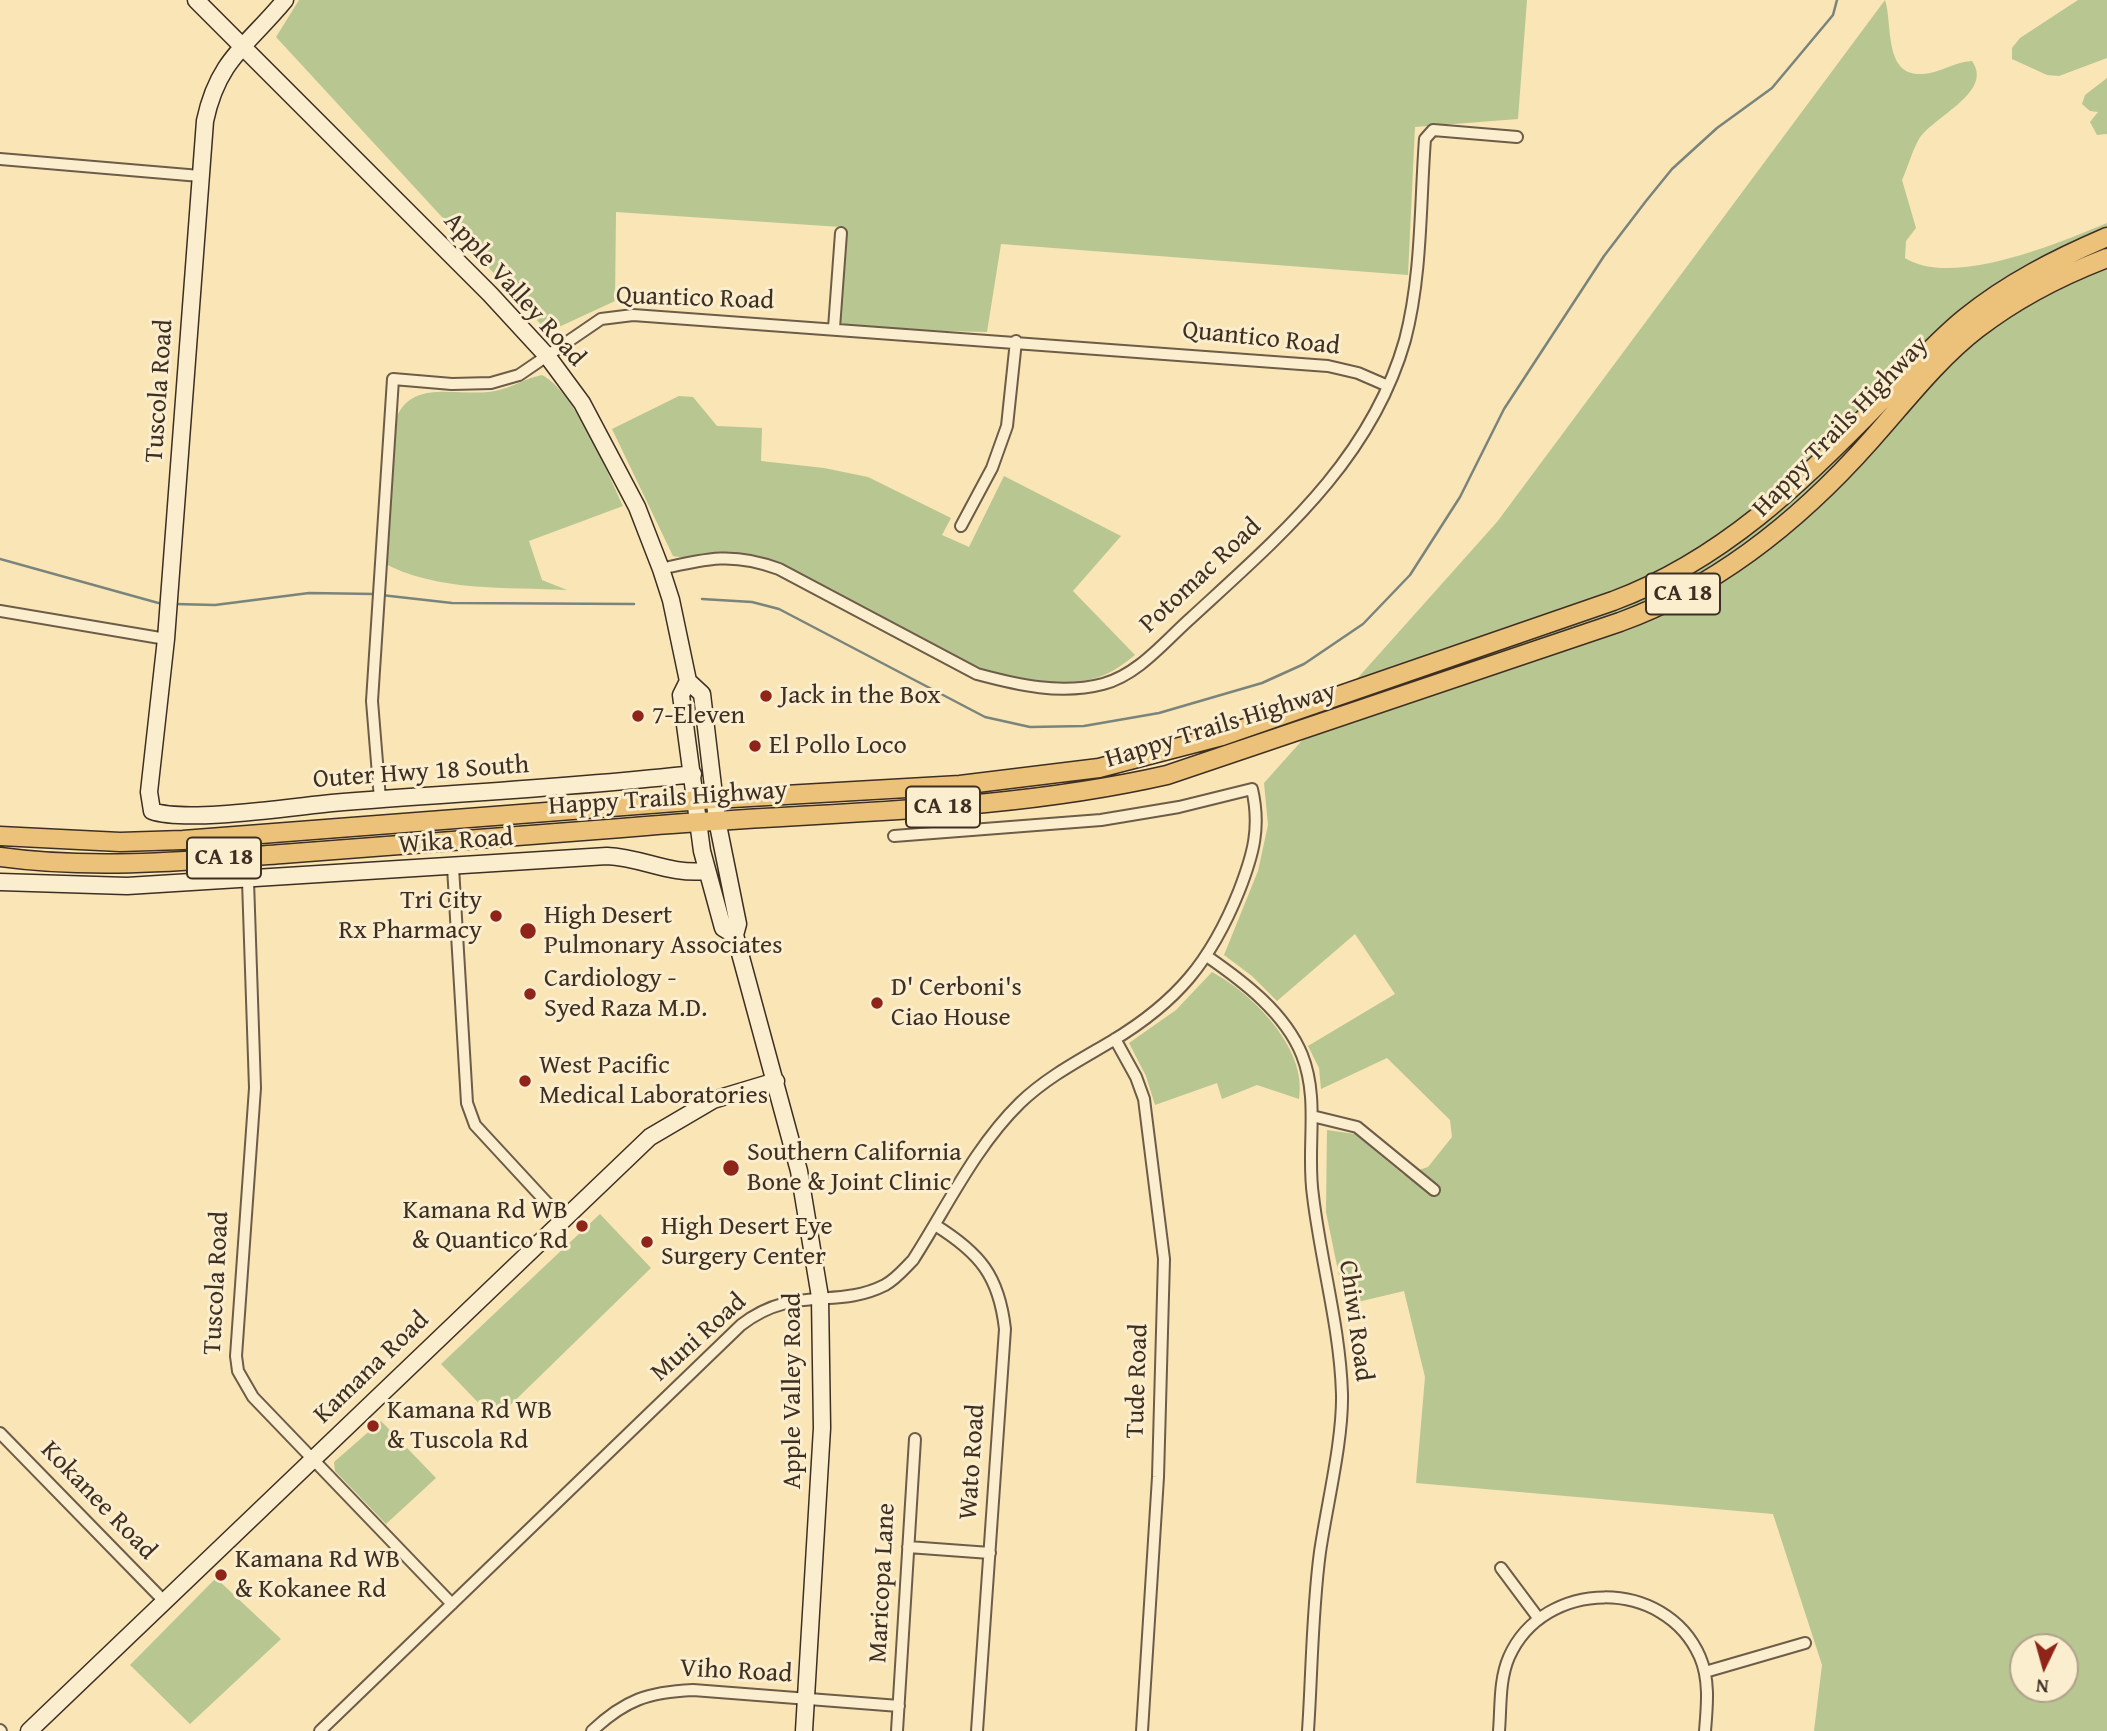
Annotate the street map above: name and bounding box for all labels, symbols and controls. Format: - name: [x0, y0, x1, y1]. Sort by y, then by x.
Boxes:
- street label: Apple Valley Road: [437, 206, 591, 374]
- street label: Quantico Road: [615, 281, 775, 317]
- street label: Quantico Road: [1181, 315, 1341, 363]
- street label: Tuscola Road: [139, 318, 181, 464]
- street label: Happy Trails Highway: [1747, 330, 1935, 524]
- street label: Potomac Road: [1134, 512, 1268, 640]
- road number: CA 18: [1646, 574, 1720, 614]
- street label: Happy Trails Highway: [1102, 676, 1340, 776]
- place label: Jack in the Box: [780, 680, 941, 712]
- marker: Jack in the Box: [758, 688, 774, 704]
- place label: 7-Eleven: [652, 700, 745, 732]
- marker: 7-Eleven: [630, 708, 646, 724]
- place label: El Pollo Loco: [769, 730, 907, 762]
- marker: El Pollo Loco: [747, 738, 763, 754]
- street label: Outer Hwy 18 South: [312, 750, 530, 796]
- street label: Happy Trails Highway: [547, 775, 789, 823]
- road number: CA 18: [906, 786, 980, 828]
- street label: Wika Road: [398, 822, 514, 862]
- road number: CA 18: [187, 838, 261, 878]
- place label: Tri City Rx Pharmacy: [338, 885, 482, 946]
- place label: High Desert Pulmonary Associates: [544, 900, 783, 962]
- marker: Tri City Rx Pharmacy: [488, 908, 504, 924]
- marker: High Desert Pulmonary Associates: [518, 921, 538, 941]
- place label: Cardiology - Syed Raza M.D.: [544, 963, 707, 1024]
- place label: D' Cerboni's Ciao House: [891, 972, 1022, 1034]
- marker: Cardiology - Syed Raza M.D.: [522, 986, 538, 1002]
- marker: D' Cerboni's Ciao House: [869, 995, 885, 1011]
- place label: West Pacific Medical Laboratories: [539, 1050, 768, 1112]
- marker: West Pacific Medical Laboratories: [517, 1073, 533, 1089]
- place label: Southern California Bone & Joint Clinic: [747, 1137, 962, 1198]
- marker: Southern California Bone & Joint Clinic: [721, 1158, 741, 1178]
- place label: Kamana Rd WB & Quantico Rd: [403, 1195, 568, 1256]
- street label: Tuscola Road: [198, 1211, 236, 1355]
- place label: High Desert Eye Surgery Center: [661, 1211, 833, 1272]
- marker: Kamana Rd WB & Quantico Rd: [574, 1218, 590, 1234]
- marker: High Desert Eye Surgery Center: [639, 1234, 655, 1250]
- street label: Chiwi Road: [1331, 1258, 1379, 1384]
- street label: Muni Road: [645, 1287, 753, 1389]
- street label: Apple Valley Road: [777, 1293, 809, 1489]
- street label: Kamana Road: [308, 1305, 436, 1431]
- street label: Tude Road: [1120, 1323, 1156, 1439]
- place label: Kamana Rd WB & Tuscola Rd: [387, 1395, 552, 1456]
- street label: Wato Road: [953, 1403, 993, 1521]
- marker: Kamana Rd WB & Tuscola Rd: [365, 1418, 381, 1434]
- street label: Kokanee Road: [34, 1435, 162, 1567]
- street label: Maricopa Lane: [863, 1502, 903, 1664]
- place label: Kamana Rd WB & Kokanee Rd: [235, 1544, 400, 1606]
- marker: Kamana Rd WB & Kokanee Rd: [213, 1567, 229, 1583]
- north arrow: [2009, 1633, 2079, 1703]
- street label: Viho Road: [679, 1653, 793, 1691]
- text: N: [2035, 1672, 2050, 1701]

